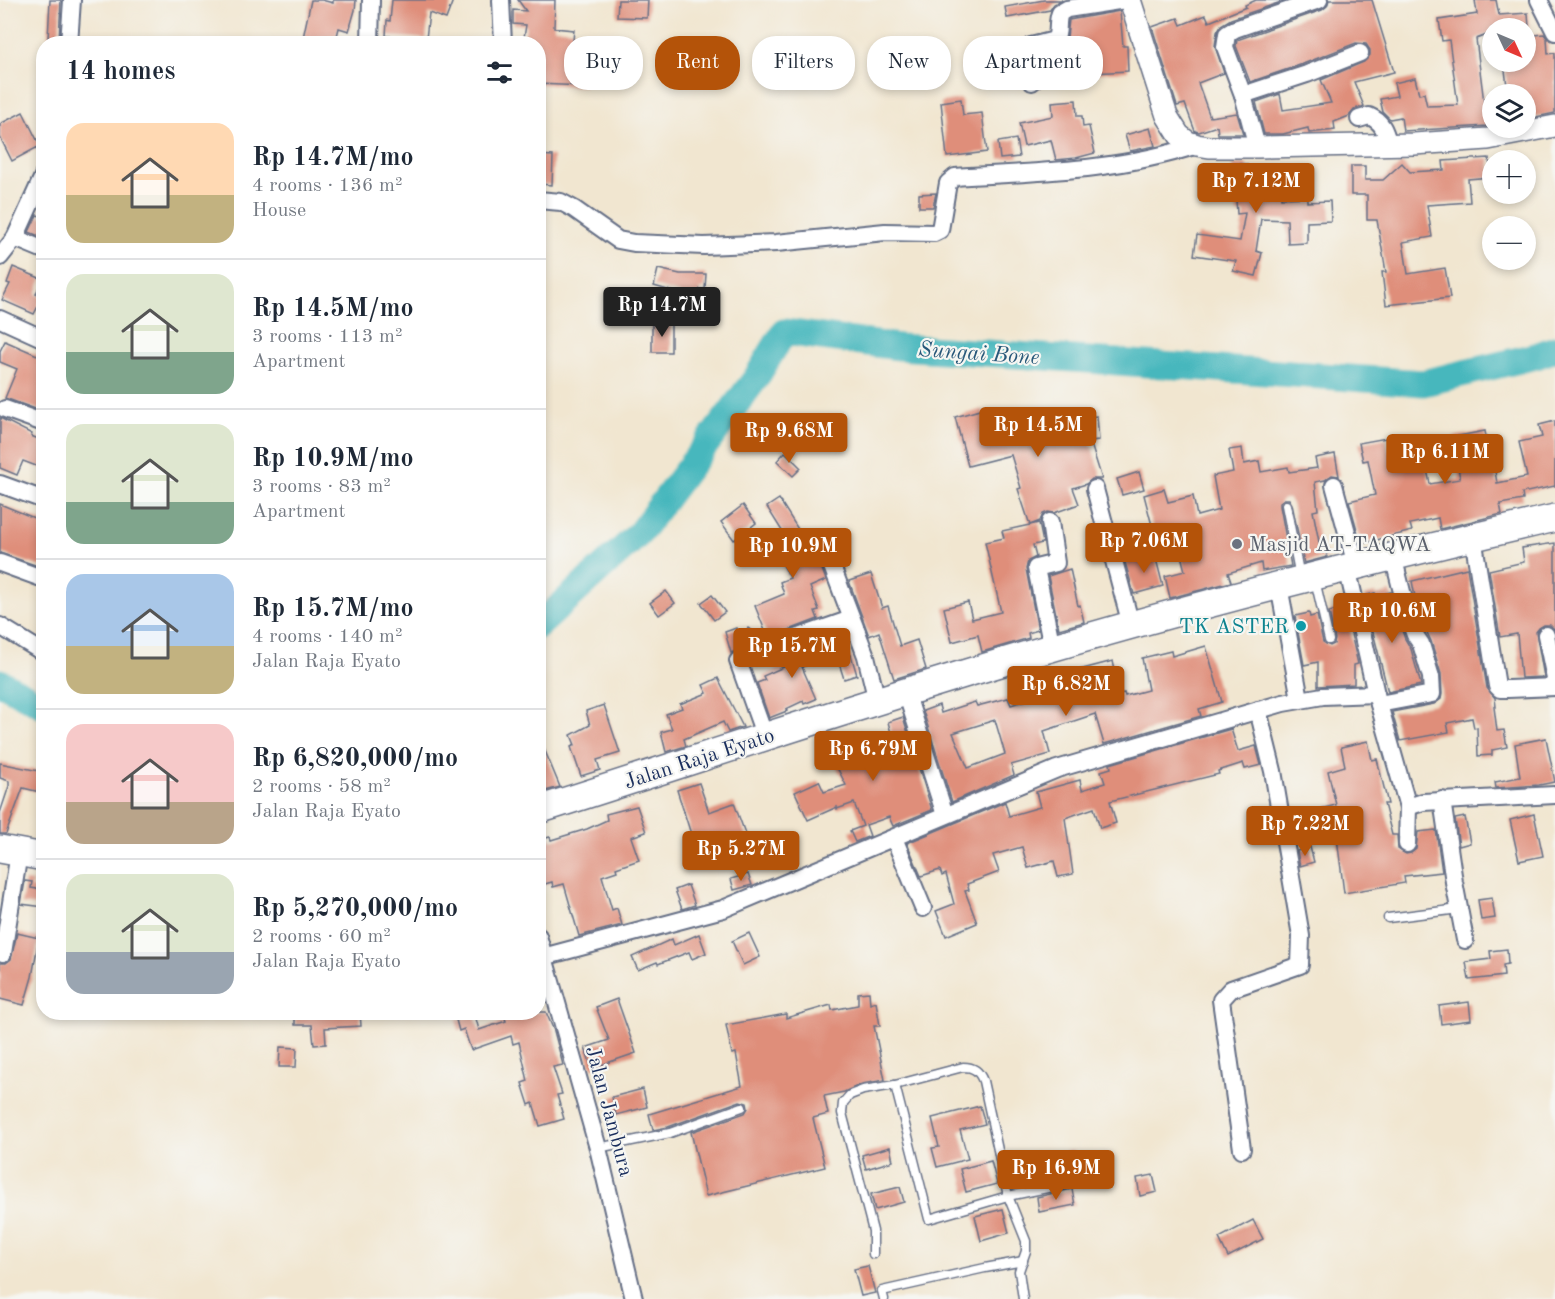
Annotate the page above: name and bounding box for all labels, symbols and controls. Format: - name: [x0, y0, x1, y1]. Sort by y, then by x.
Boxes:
- north arrow: [1482, 18, 1536, 72]
- map controls: [1482, 18, 1536, 270]
- chip: Buy: [564, 36, 643, 90]
- chip: Rent: [655, 36, 740, 90]
- chip: Filters: [752, 36, 855, 90]
- chip: New: [867, 36, 951, 90]
- chip: Apartment: [963, 36, 1103, 90]
- icon: filters: [483, 56, 516, 89]
- text: 14 homes: [66, 59, 175, 85]
- button: layers: [1482, 84, 1536, 138]
- text: Rp 14.7M/mo: [252, 145, 414, 171]
- icon: home: [114, 147, 186, 219]
- button: +: [1482, 150, 1536, 204]
- pin: Rp 7.12M: [1194, 163, 1318, 214]
- text: Rp 7.12M: [1211, 172, 1301, 192]
- text: 4 rooms · 136 m²: [252, 176, 402, 196]
- text: House: [252, 201, 306, 221]
- button: −: [1482, 216, 1536, 270]
- pin: Rp 14.7M: [600, 287, 724, 338]
- text: Rp 14.5M/mo: [252, 296, 414, 322]
- text: Rp 14.7M: [617, 296, 707, 316]
- icon: home: [114, 298, 186, 370]
- text: 3 rooms · 113 m²: [252, 327, 402, 347]
- water label: Sungai Bone: [917, 339, 1040, 369]
- text: Apartment: [252, 352, 346, 372]
- pin: Rp 14.5M: [976, 407, 1100, 458]
- pin: Rp 9.68M: [727, 413, 851, 464]
- text: Rp 14.5M: [993, 416, 1083, 436]
- text: Rp 9.68M: [744, 422, 834, 442]
- pin: Rp 6.11M: [1383, 434, 1507, 485]
- text: Rp 6.11M: [1400, 443, 1490, 463]
- text: Rp 10.9M/mo: [252, 446, 414, 472]
- icon: home: [114, 448, 186, 520]
- text: 3 rooms · 83 m²: [252, 477, 391, 497]
- text: Apartment: [252, 502, 346, 522]
- pin: Rp 7.06M: [1082, 523, 1206, 574]
- pin: Rp 10.9M: [731, 528, 855, 579]
- text: Rp 7.06M: [1099, 532, 1189, 552]
- place label: Masjid AT-TAQWA: [1249, 535, 1431, 556]
- text: Rp 10.9M: [748, 537, 838, 557]
- marker: Masjid AT-TAQWA: [1230, 537, 1244, 551]
- pin: Rp 10.6M: [1330, 593, 1454, 644]
- text: Rp 15.7M/mo: [252, 596, 414, 622]
- icon: home: [114, 598, 186, 670]
- text: Rp 10.6M: [1347, 602, 1437, 622]
- place label: TK ASTER: [1179, 617, 1289, 638]
- marker: TK ASTER: [1294, 619, 1308, 633]
- text: 4 rooms · 140 m²: [252, 627, 402, 647]
- pin: Rp 15.7M: [730, 628, 854, 679]
- text: Rp 15.7M: [747, 637, 837, 657]
- text: Jalan Raja Eyato: [252, 652, 401, 672]
- pin: Rp 6.82M: [1004, 666, 1128, 717]
- text: Rp 6.82M: [1021, 675, 1111, 695]
- street label: Jalan Raja Eyato: [622, 725, 777, 794]
- pin: Rp 6.79M: [811, 731, 935, 782]
- text: Rp 6.79M: [828, 740, 918, 760]
- text: Rp 6,820,000/mo: [252, 746, 458, 772]
- icon: home: [114, 748, 186, 820]
- text: 2 rooms · 58 m²: [252, 777, 391, 797]
- text: Jalan Raja Eyato: [252, 802, 401, 822]
- pin: Rp 7.22M: [1243, 806, 1367, 857]
- text: Rp 7.22M: [1260, 815, 1350, 835]
- pin: Rp 5.27M: [679, 831, 803, 882]
- text: Rp 5.27M: [696, 840, 786, 860]
- text: Rp 5,270,000/mo: [252, 896, 458, 922]
- icon: home: [114, 898, 186, 970]
- text: 2 rooms · 60 m²: [252, 927, 391, 947]
- text: Jalan Raja Eyato: [252, 952, 401, 972]
- street label: Jalan Jambura: [581, 1044, 636, 1179]
- pin: Rp 16.9M: [994, 1150, 1118, 1201]
- text: Rp 16.9M: [1011, 1159, 1101, 1179]

